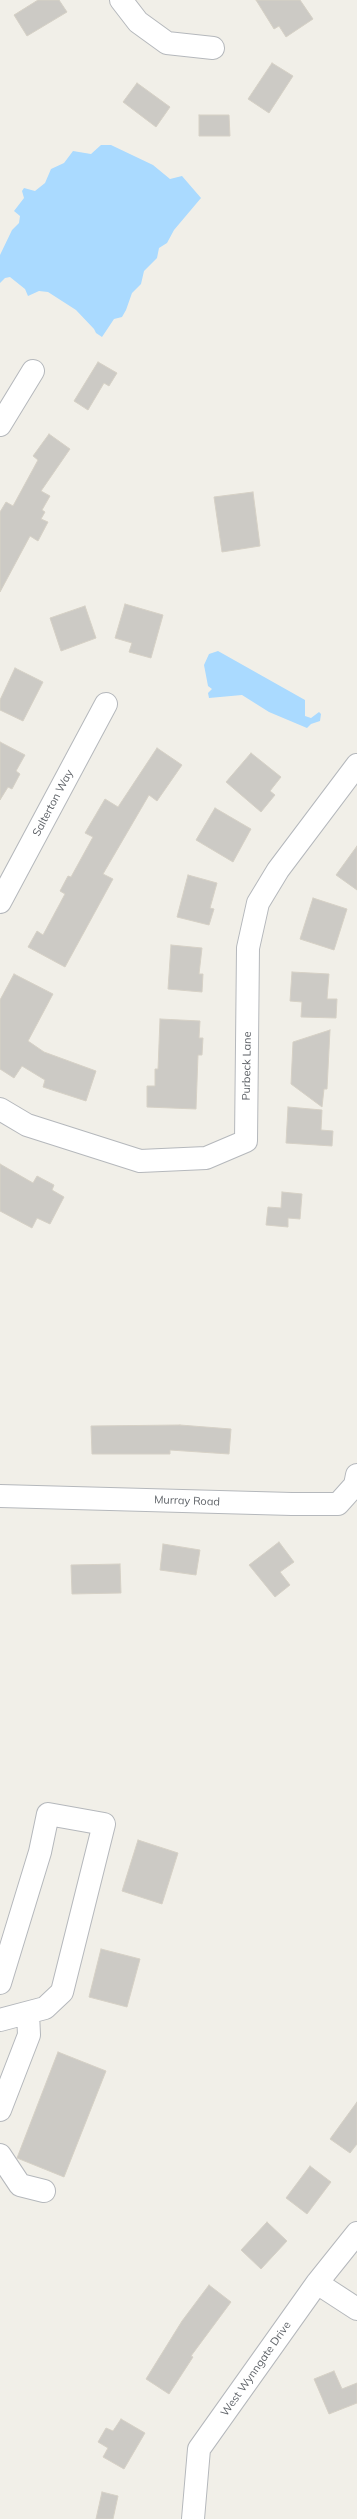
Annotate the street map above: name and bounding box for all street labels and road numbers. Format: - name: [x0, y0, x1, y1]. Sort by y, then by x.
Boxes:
- street label: Salterton Way: [30, 767, 76, 839]
- street label: Purbeck Lane: [240, 1031, 254, 1101]
- street label: Murray Road: [154, 1493, 220, 1509]
- street label: West Wynngate Drive: [218, 2319, 294, 2419]

